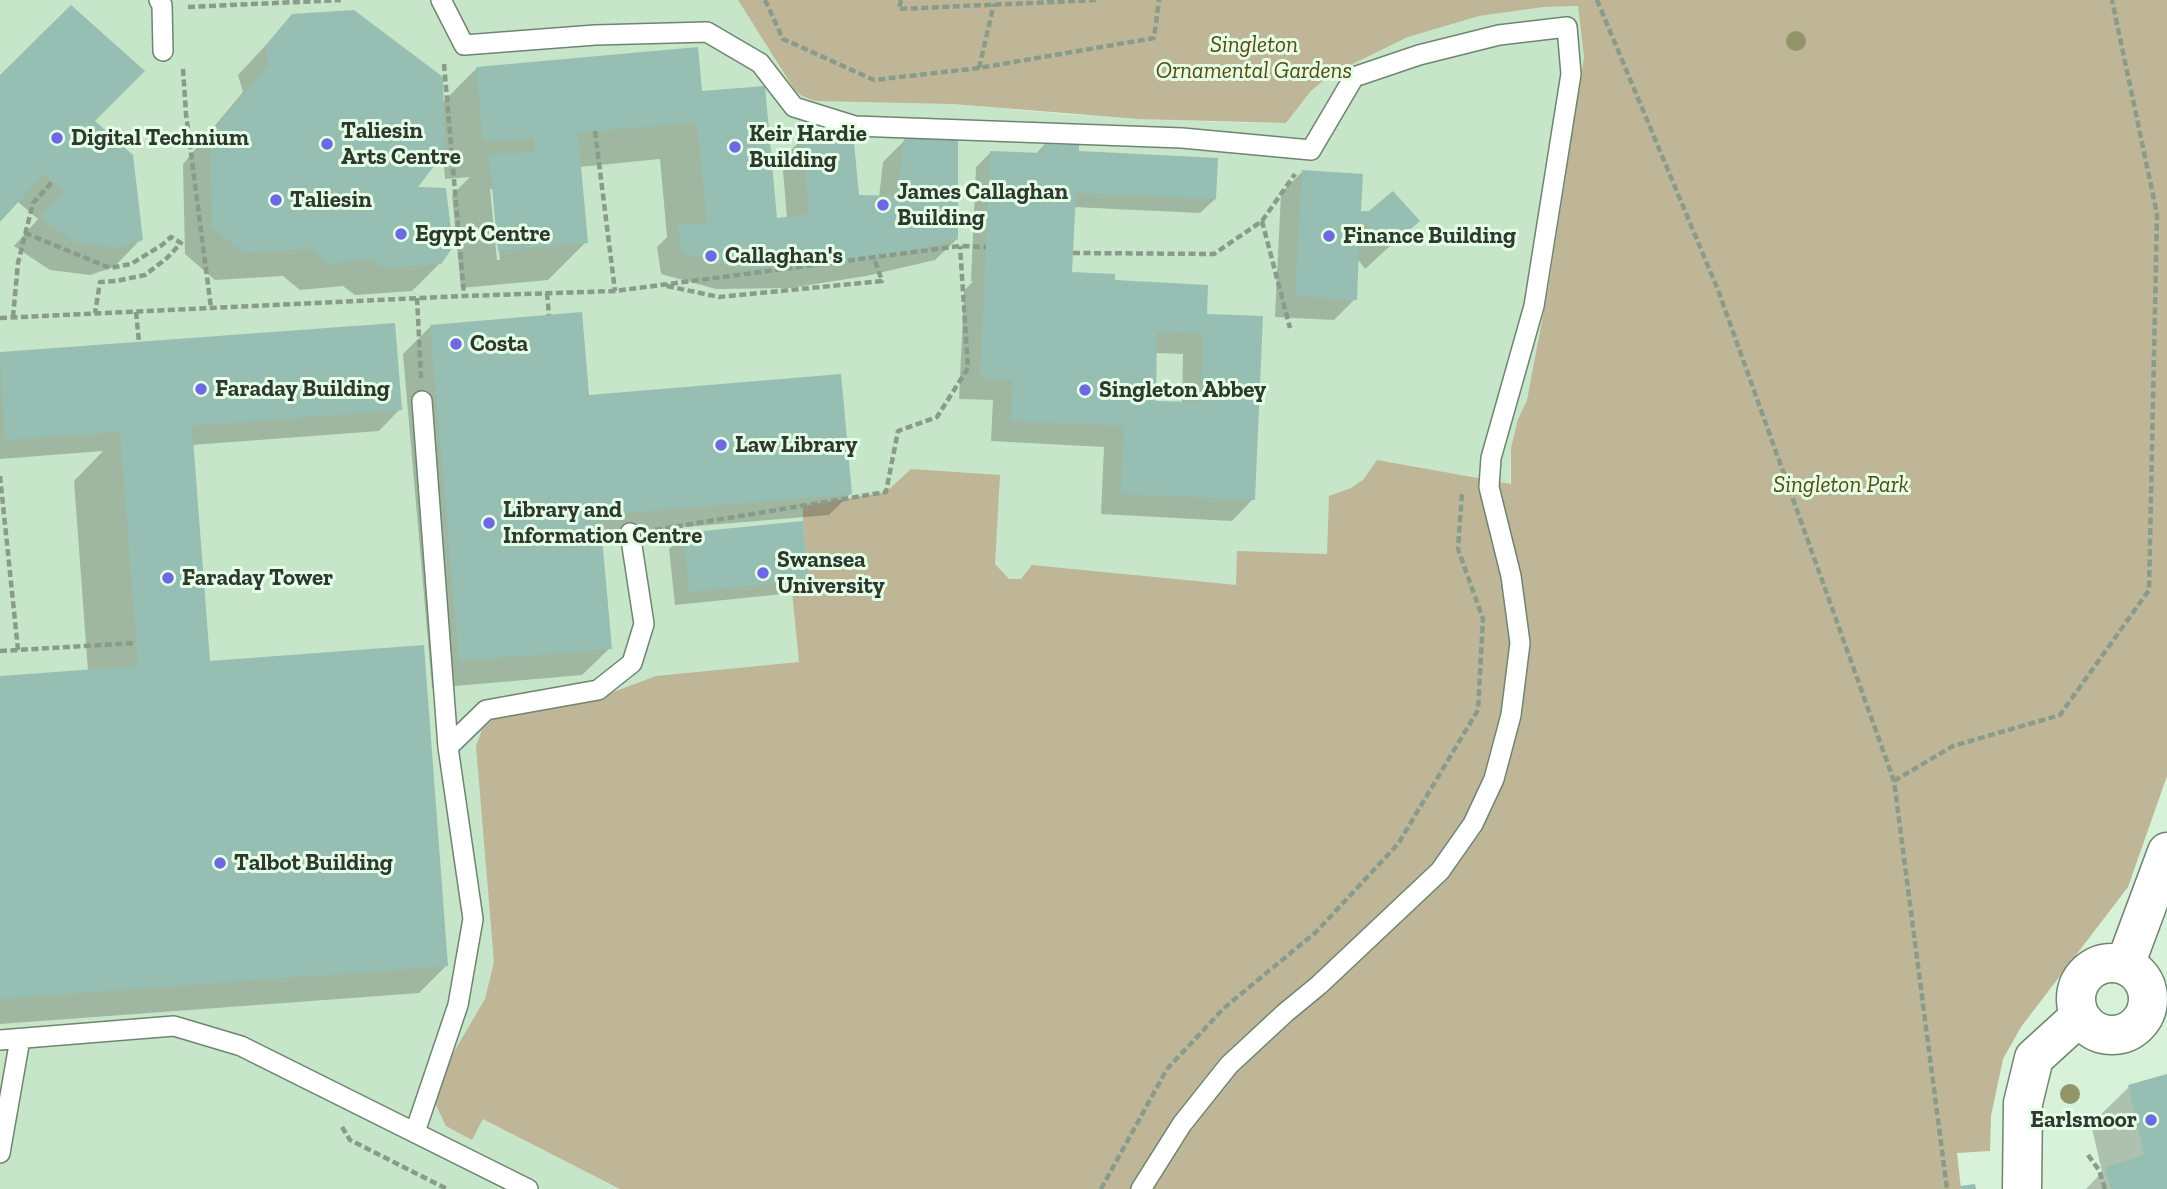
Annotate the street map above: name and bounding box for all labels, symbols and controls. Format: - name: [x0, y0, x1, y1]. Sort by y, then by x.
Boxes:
- park label: Singleton Ornamental Gardens: [1156, 31, 1352, 85]
- place label: Taliesin Arts Centre: [341, 117, 461, 171]
- place label: Keir Hardie Building: [749, 120, 867, 174]
- place label: Digital Technium: [71, 124, 249, 152]
- marker: Digital Technium: [49, 130, 65, 146]
- marker: Taliesin Arts Centre: [319, 136, 335, 152]
- marker: Keir Hardie Building: [727, 139, 743, 155]
- place label: James Callaghan Building: [897, 178, 1068, 232]
- place label: Taliesin: [290, 186, 372, 214]
- marker: Taliesin: [268, 192, 284, 208]
- marker: James Callaghan Building: [875, 197, 891, 213]
- place label: Egypt Centre: [415, 220, 550, 248]
- place label: Finance Building: [1343, 222, 1516, 250]
- marker: Egypt Centre: [393, 226, 409, 242]
- marker: Finance Building: [1321, 228, 1337, 244]
- place label: Callaghan's: [725, 242, 843, 270]
- marker: Callaghan's: [703, 248, 719, 264]
- place label: Costa: [470, 330, 528, 358]
- marker: Costa: [448, 336, 464, 352]
- place label: Faraday Building: [215, 375, 390, 403]
- place label: Singleton Abbey: [1099, 376, 1266, 404]
- marker: Faraday Building: [193, 381, 209, 397]
- marker: Singleton Abbey: [1077, 382, 1093, 398]
- place label: Law Library: [735, 431, 857, 459]
- marker: Law Library: [713, 437, 729, 453]
- park label: Singleton Park: [1773, 471, 1909, 499]
- place label: Library and Information Centre: [503, 496, 702, 550]
- marker: Library and Information Centre: [481, 515, 497, 531]
- place label: Swansea University: [777, 546, 885, 600]
- place label: Faraday Tower: [182, 564, 333, 592]
- marker: Swansea University: [755, 565, 771, 581]
- marker: Faraday Tower: [160, 570, 176, 586]
- place label: Talbot Building: [234, 849, 393, 877]
- marker: Talbot Building: [212, 855, 228, 871]
- place label: Earlsmoor: [2030, 1106, 2137, 1134]
- marker: Earlsmoor: [2143, 1112, 2159, 1128]

